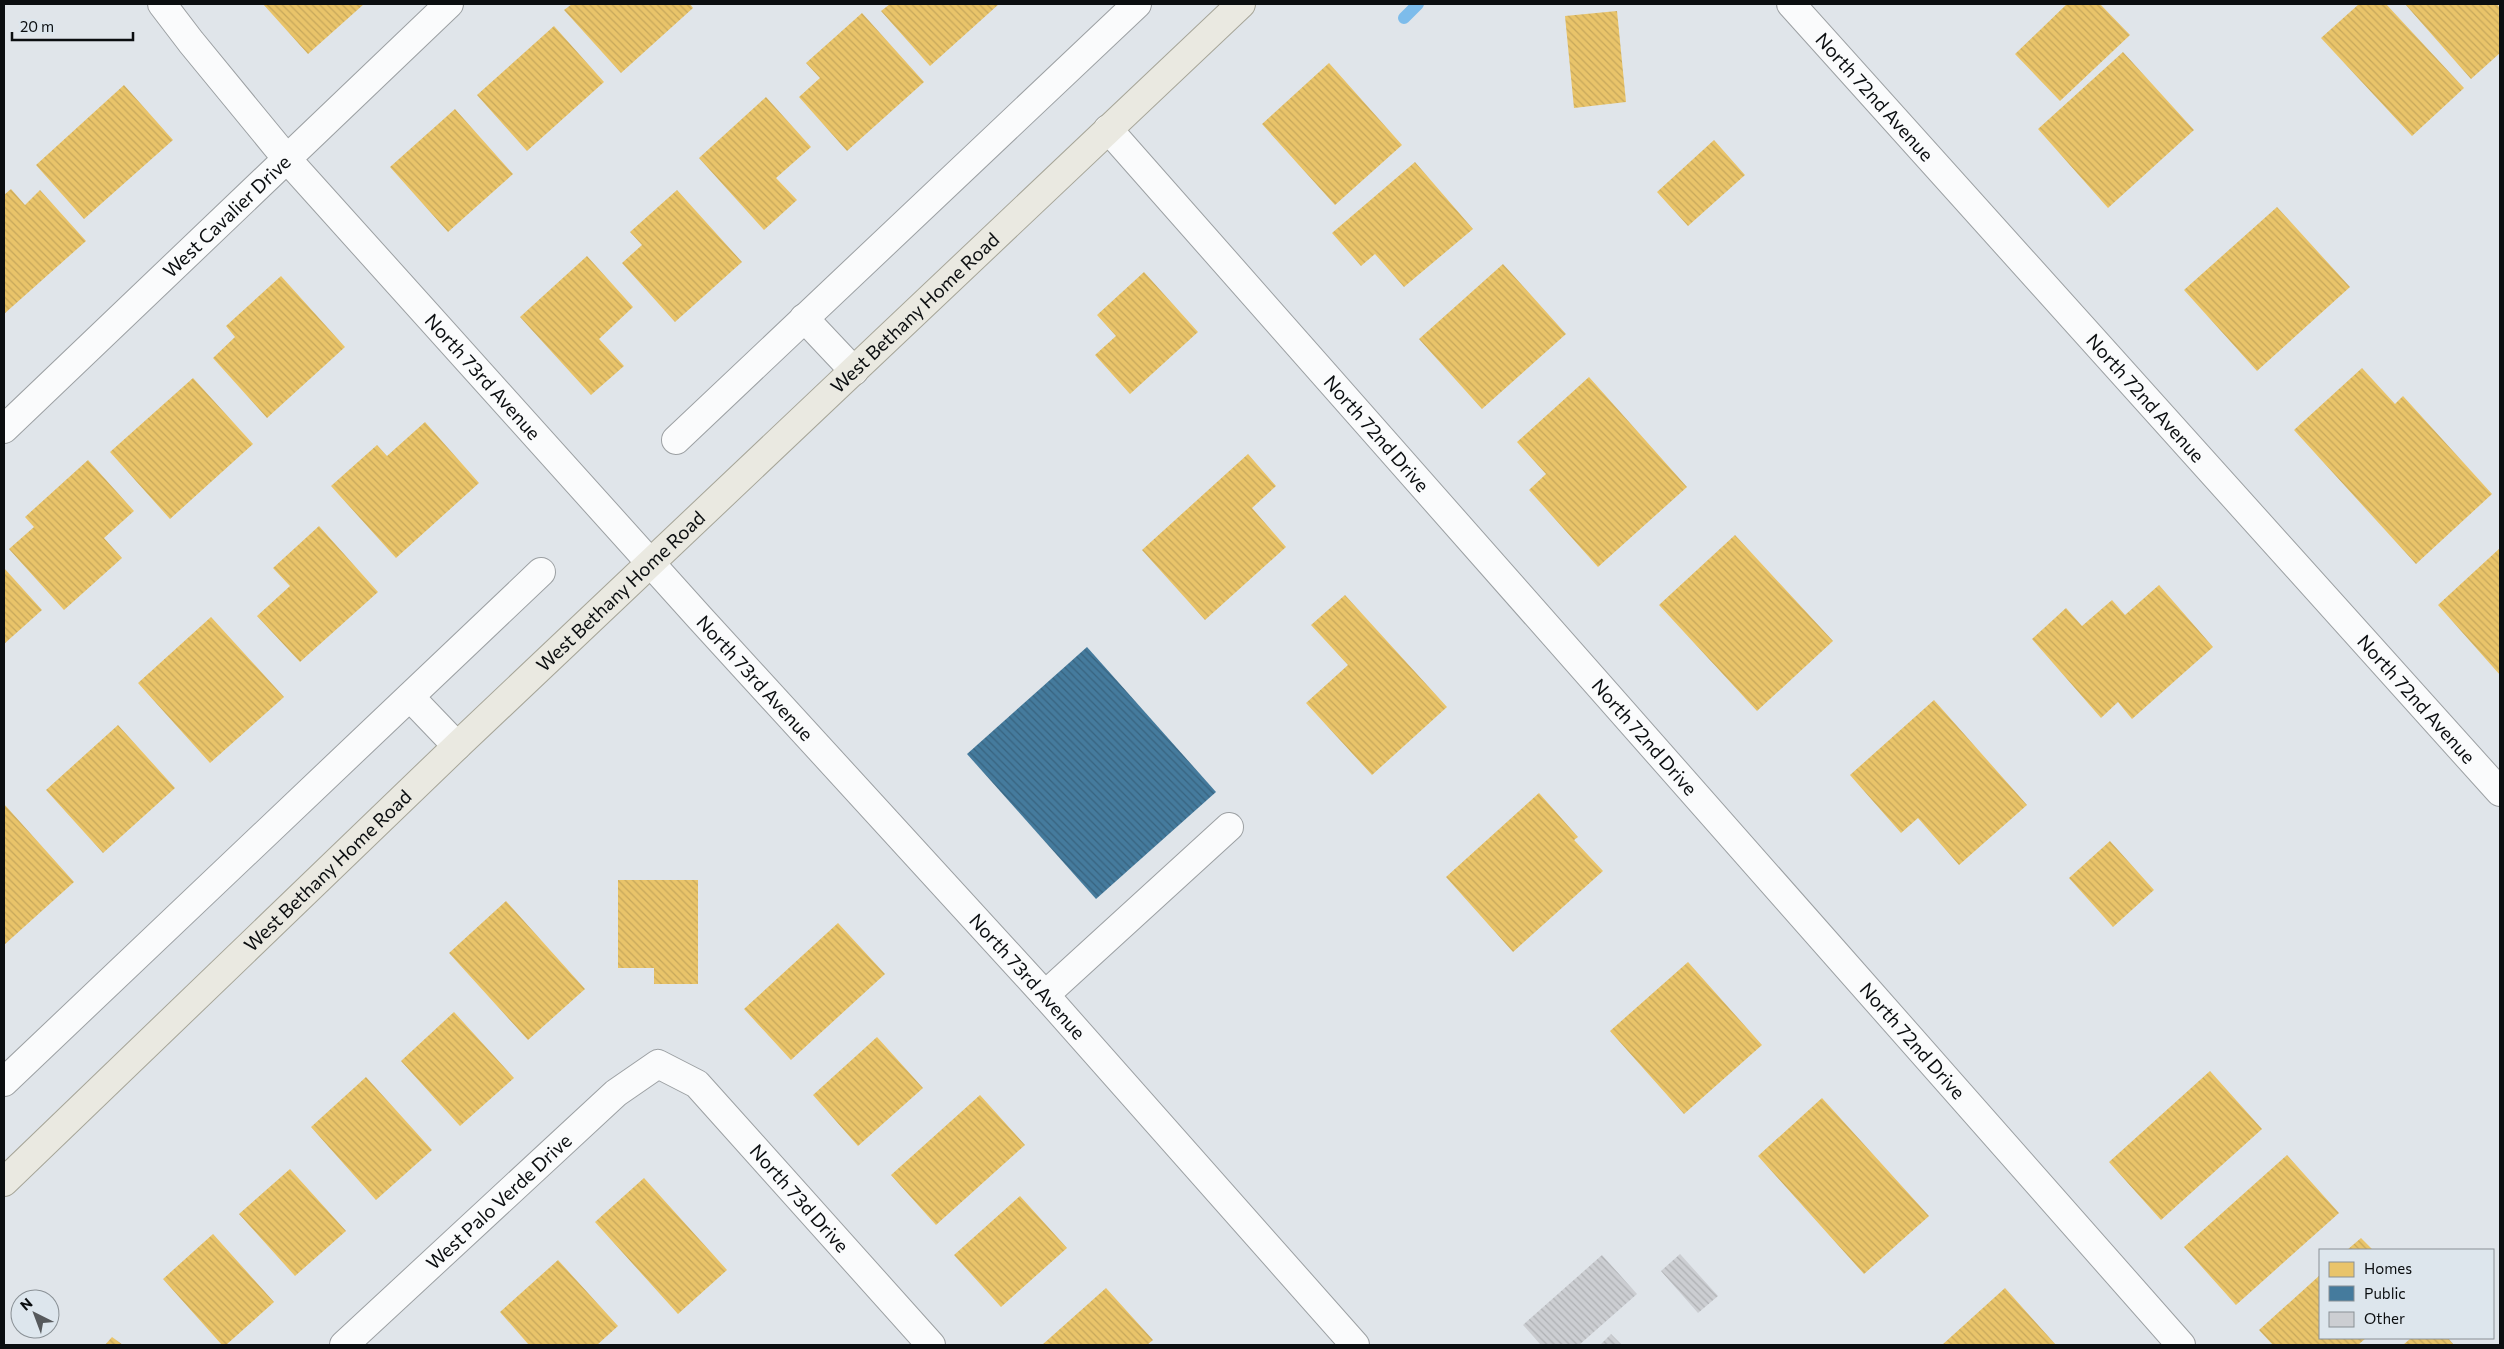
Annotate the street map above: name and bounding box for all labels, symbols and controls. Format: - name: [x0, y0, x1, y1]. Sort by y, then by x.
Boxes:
- scale bar: [12, 10, 134, 42]
- text: 20 m: [20, 17, 54, 35]
- street label: North 72nd Avenue: [1811, 28, 1939, 166]
- street label: West Cavalier Drive: [158, 150, 295, 282]
- street label: West Bethany Home Road: [825, 227, 1003, 398]
- street label: North 73rd Avenue: [421, 309, 546, 444]
- street label: North 72nd Avenue: [2082, 329, 2210, 467]
- street label: North 72nd Drive: [1320, 370, 1434, 496]
- street label: West Bethany Home Road: [531, 506, 709, 676]
- street label: North 73rd Avenue: [692, 610, 818, 745]
- street label: North 72nd Avenue: [2353, 630, 2481, 768]
- street label: North 72nd Drive: [1587, 674, 1702, 800]
- street label: West Bethany Home Road: [239, 785, 416, 956]
- street label: North 73rd Avenue: [965, 908, 1091, 1044]
- street label: North 72nd Drive: [1855, 977, 1970, 1103]
- street label: West Palo Verde Drive: [421, 1128, 576, 1274]
- street label: North 73d Drive: [745, 1139, 854, 1257]
- legend: [2319, 1249, 2494, 1339]
- text: Homes: [2364, 1259, 2412, 1277]
- text: Public: [2364, 1284, 2406, 1302]
- north arrow: [10, 1289, 60, 1339]
- text: N: [16, 1294, 36, 1314]
- text: Other: [2364, 1309, 2405, 1327]

